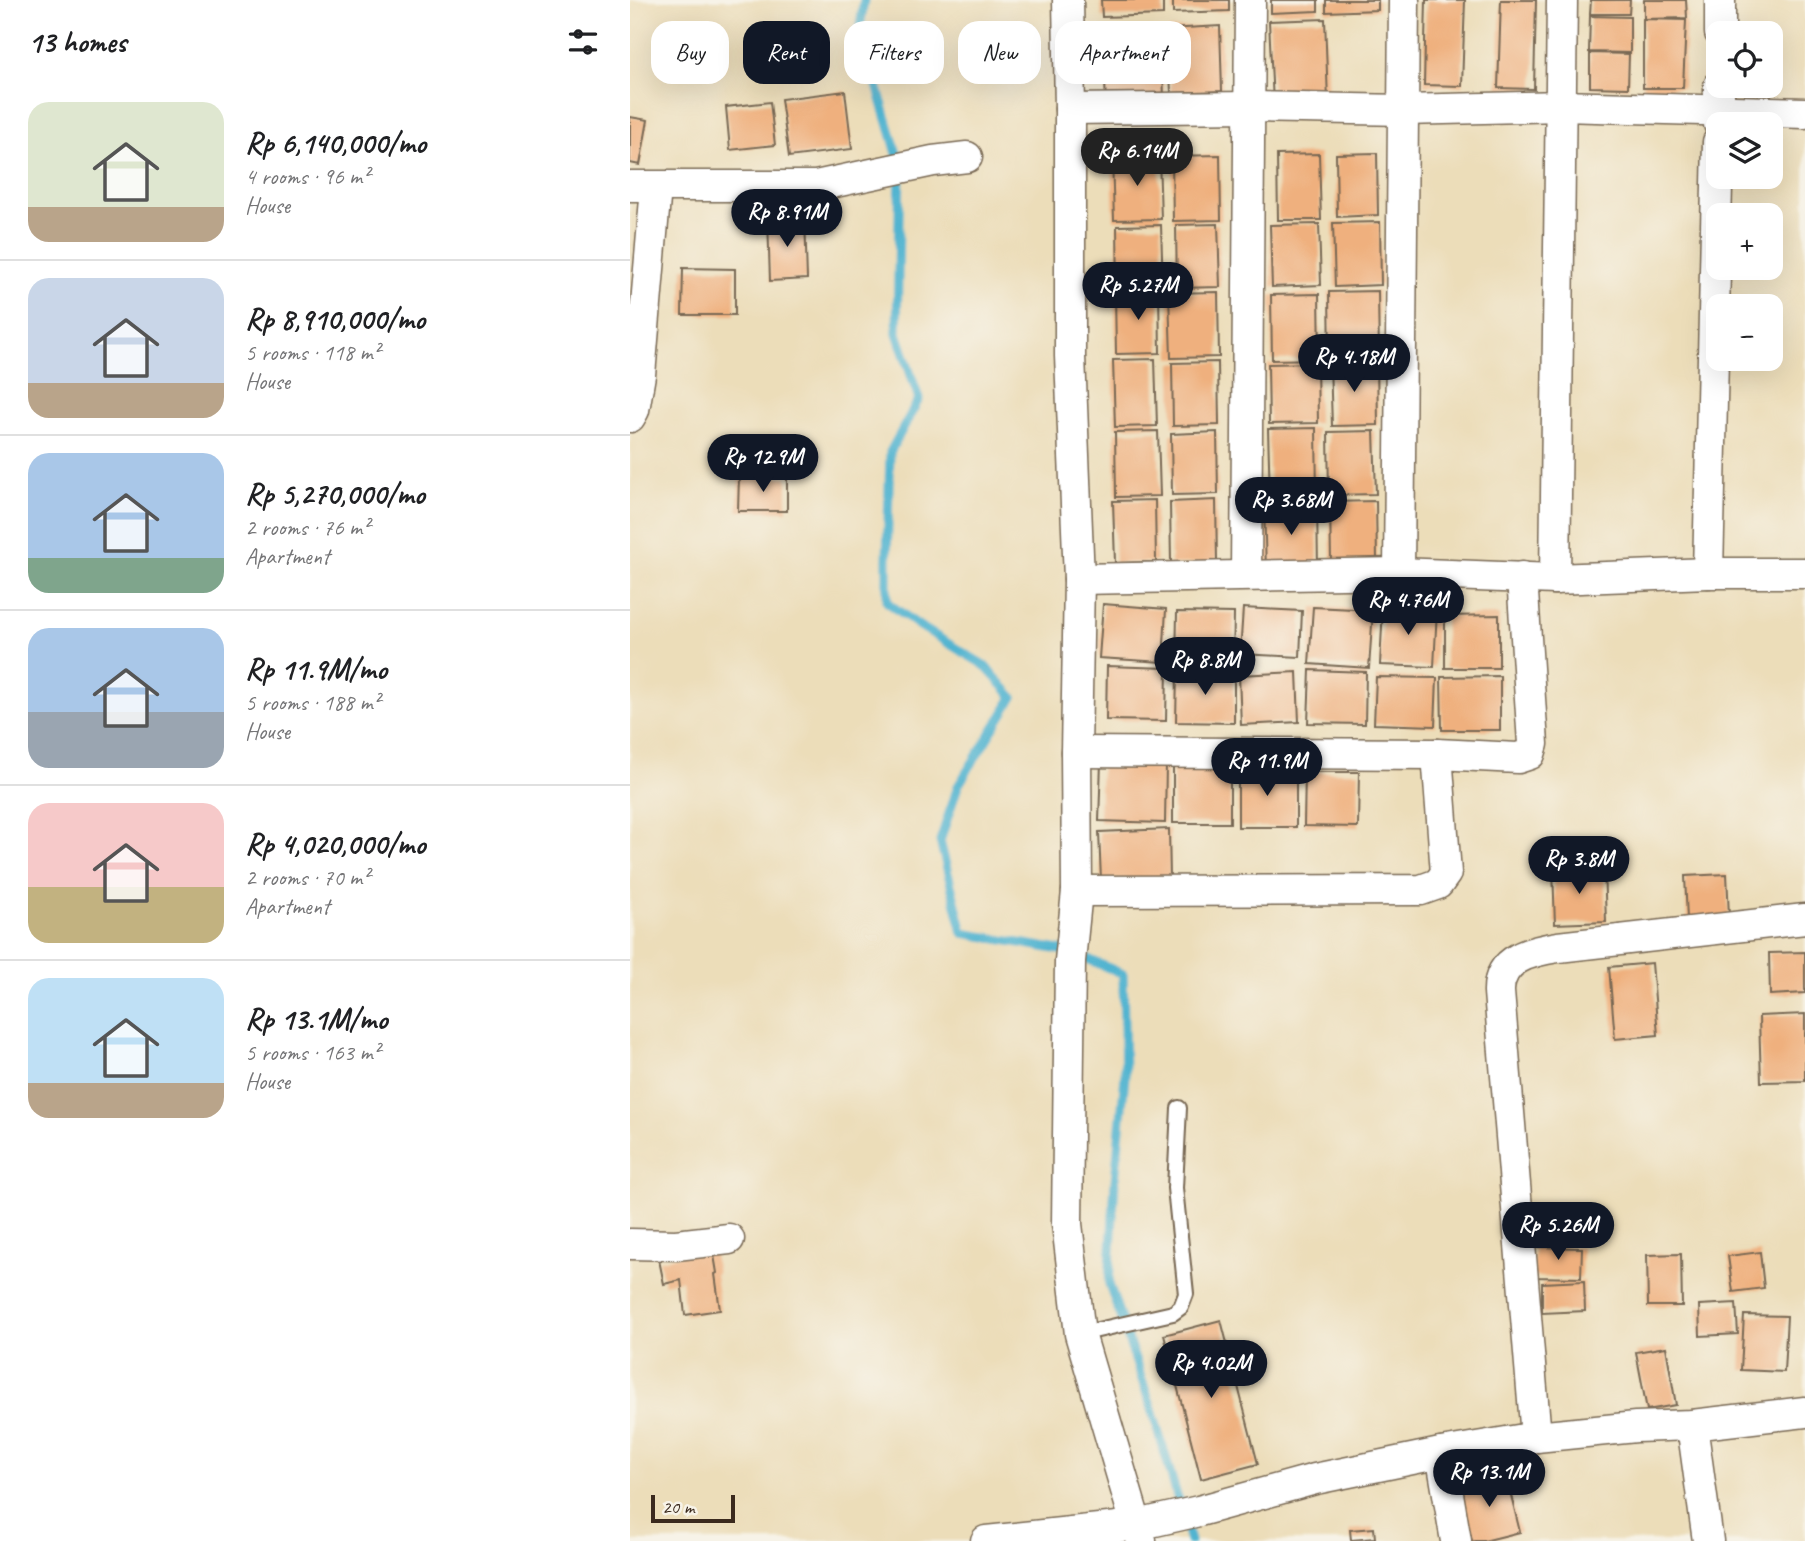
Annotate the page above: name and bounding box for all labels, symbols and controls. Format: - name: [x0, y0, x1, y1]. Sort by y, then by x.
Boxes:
- chip: Buy: [651, 21, 729, 84]
- chip: Rent: [743, 21, 830, 84]
- chip: Filters: [844, 21, 944, 84]
- chip: New: [958, 21, 1041, 84]
- chip: Apartment: [1055, 21, 1191, 84]
- map controls: [1706, 21, 1783, 371]
- button: locate: [1706, 21, 1783, 98]
- text: 13 homes: [28, 23, 126, 61]
- icon: filters: [564, 23, 602, 61]
- button: layers: [1706, 112, 1783, 189]
- text: Rp 6,140,000/mo: [245, 124, 426, 162]
- pin: Rp 6.14M: [1065, 128, 1209, 188]
- icon: home: [84, 130, 168, 214]
- text: Rp 6.14M: [1097, 136, 1177, 165]
- text: 4 rooms · 96 m²: [245, 162, 369, 191]
- pin: Rp 8.91M: [715, 190, 859, 249]
- text: House: [245, 191, 290, 220]
- text: Rp 8.91M: [747, 197, 827, 226]
- button: +: [1706, 203, 1783, 280]
- pin: Rp 5.27M: [1066, 262, 1210, 322]
- text: Rp 5.27M: [1098, 270, 1178, 299]
- button: −: [1706, 294, 1783, 371]
- text: Rp 8,910,000/mo: [245, 300, 425, 338]
- icon: home: [84, 306, 168, 390]
- pin: Rp 4.18M: [1282, 334, 1426, 394]
- text: 5 rooms · 118 m²: [245, 338, 380, 367]
- text: Rp 4.18M: [1314, 342, 1394, 371]
- text: House: [245, 367, 290, 396]
- pin: Rp 12.9M: [691, 434, 835, 494]
- text: Rp 12.9M: [723, 442, 803, 471]
- text: Rp 5,270,000/mo: [245, 475, 425, 513]
- pin: Rp 3.68M: [1219, 477, 1363, 537]
- icon: home: [84, 481, 168, 565]
- text: Rp 3.68M: [1251, 485, 1331, 514]
- text: 2 rooms · 76 m²: [245, 513, 369, 542]
- text: Apartment: [245, 542, 330, 571]
- pin: Rp 4.76M: [1336, 578, 1480, 637]
- text: Rp 4.76M: [1368, 585, 1448, 614]
- pin: Rp 8.8M: [1140, 638, 1270, 697]
- text: Rp 8.8M: [1170, 645, 1240, 674]
- text: Rp 11.9M/mo: [245, 650, 387, 688]
- icon: home: [84, 656, 168, 740]
- text: 5 rooms · 188 m²: [245, 688, 380, 717]
- text: House: [245, 717, 290, 746]
- pin: Rp 11.9M: [1195, 738, 1339, 798]
- text: Rp 11.9M: [1227, 746, 1307, 775]
- text: Rp 4,020,000/mo: [245, 825, 425, 863]
- icon: home: [84, 831, 168, 915]
- pin: Rp 3.8M: [1514, 836, 1644, 896]
- text: Rp 3.8M: [1544, 844, 1614, 873]
- text: 2 rooms · 70 m²: [245, 863, 369, 892]
- text: Apartment: [245, 892, 330, 921]
- text: Rp 13.1M/mo: [245, 1000, 387, 1038]
- icon: home: [84, 1006, 168, 1090]
- text: 5 rooms · 163 m²: [245, 1038, 380, 1067]
- text: House: [245, 1067, 290, 1096]
- pin: Rp 5.26M: [1486, 1202, 1630, 1262]
- text: Rp 5.26M: [1518, 1210, 1598, 1239]
- pin: Rp 4.02M: [1139, 1340, 1283, 1400]
- text: Rp 4.02M: [1171, 1348, 1251, 1377]
- pin: Rp 13.1M: [1417, 1450, 1561, 1509]
- text: Rp 13.1M: [1449, 1457, 1529, 1486]
- scale bar: [651, 1492, 735, 1524]
- text: 20 m: [662, 1495, 694, 1519]

